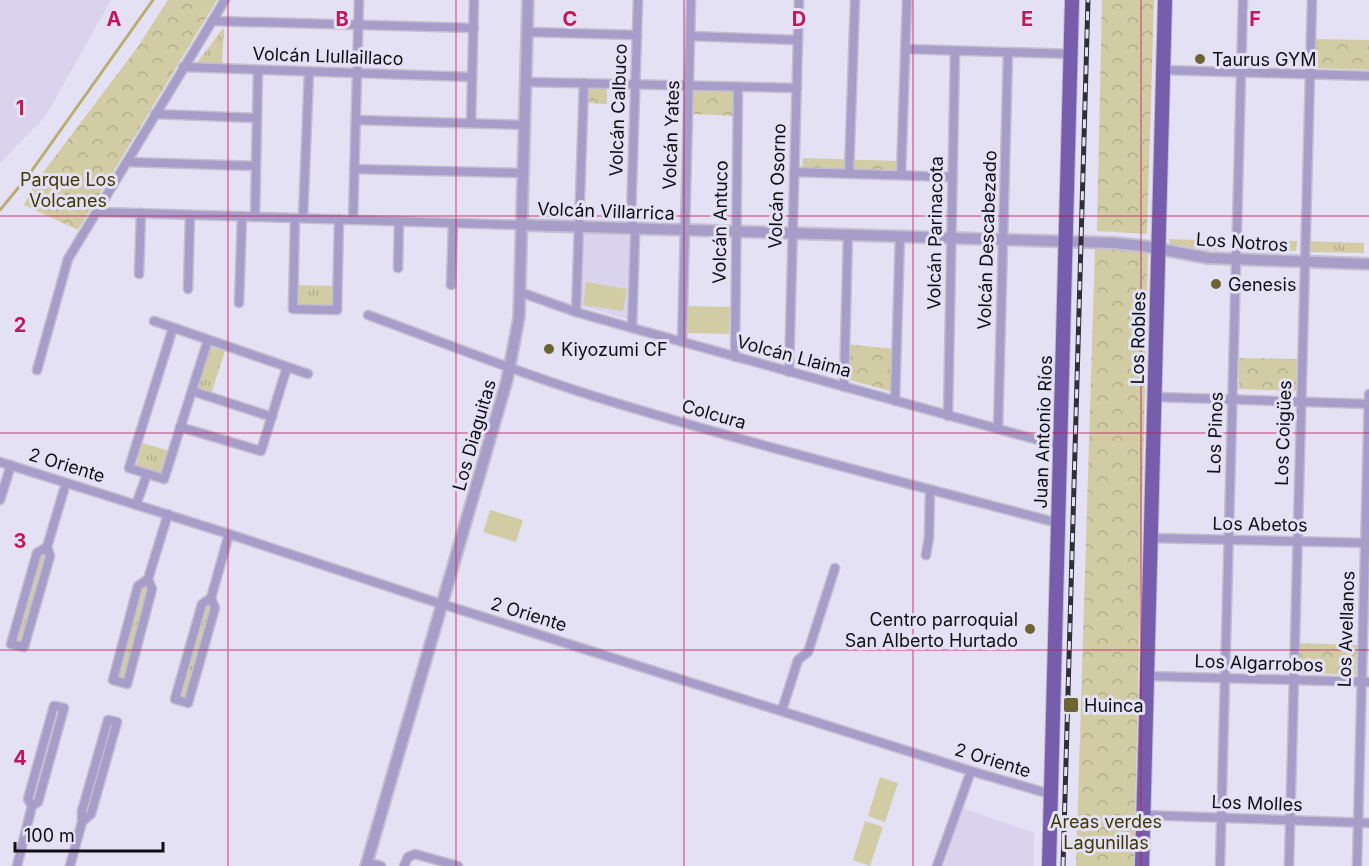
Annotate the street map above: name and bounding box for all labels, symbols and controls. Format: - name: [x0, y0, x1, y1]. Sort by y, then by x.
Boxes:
- text: A: [107, 7, 122, 31]
- text: B: [335, 7, 349, 31]
- text: C: [563, 7, 577, 31]
- text: D: [792, 7, 806, 31]
- text: E: [1021, 7, 1033, 31]
- text: F: [1249, 7, 1261, 31]
- street label: Volcán Llullaillaco: [252, 43, 404, 69]
- street label: Volcán Calbuco: [605, 43, 631, 177]
- place label: Taurus GYM: [1212, 49, 1317, 70]
- marker: Taurus GYM: [1193, 52, 1207, 66]
- street label: Volcán Yates: [659, 80, 683, 190]
- text: 1: [16, 96, 24, 120]
- street label: Volcán Osorno: [764, 123, 790, 249]
- street label: Volcán Descabezado: [973, 150, 1001, 330]
- street label: Volcán Parinacota: [923, 156, 947, 310]
- street label: Volcán Antuco: [708, 160, 732, 284]
- park label: Parque Los Volcanes: [20, 169, 116, 211]
- street label: Volcán Villarrica: [537, 198, 675, 224]
- street label: Los Notros: [1195, 228, 1289, 256]
- place label: Genesis: [1228, 274, 1296, 295]
- marker: Genesis: [1209, 277, 1223, 291]
- street label: Los Robles: [1127, 291, 1149, 385]
- text: 2: [14, 313, 26, 337]
- street label: Volcán Llaima: [734, 331, 854, 381]
- place label: Kiyozumi CF: [561, 339, 668, 360]
- marker: Kiyozumi CF: [542, 342, 556, 356]
- street label: Juan Antonio Ríos: [1030, 355, 1056, 509]
- street label: Los Diaguitas: [448, 377, 500, 493]
- street label: Los Coigües: [1271, 380, 1295, 486]
- street label: Los Pinos: [1203, 391, 1227, 475]
- street label: Colcura: [679, 395, 749, 433]
- street label: 2 Oriente: [26, 443, 108, 487]
- street label: Los Abetos: [1212, 513, 1308, 535]
- text: 3: [14, 529, 26, 553]
- street label: Los Avellanos: [1333, 570, 1359, 688]
- street label: 2 Oriente: [488, 592, 570, 636]
- place label: Centro parroquial San Alberto Hurtado: [845, 609, 1018, 651]
- marker: Centro parroquial San Alberto Hurtado: [1023, 622, 1037, 636]
- street label: Los Algarrobos: [1194, 650, 1324, 676]
- place label: Huinca: [1084, 695, 1144, 716]
- marker: Huinca: [1062, 696, 1080, 714]
- street label: 2 Oriente: [952, 738, 1034, 782]
- text: 4: [13, 746, 27, 770]
- street label: Los Molles: [1211, 791, 1303, 815]
- park label: Areas verdes Lagunillas: [1050, 811, 1162, 853]
- scale bar: [15, 815, 164, 853]
- text: 100 m: [24, 825, 75, 846]

